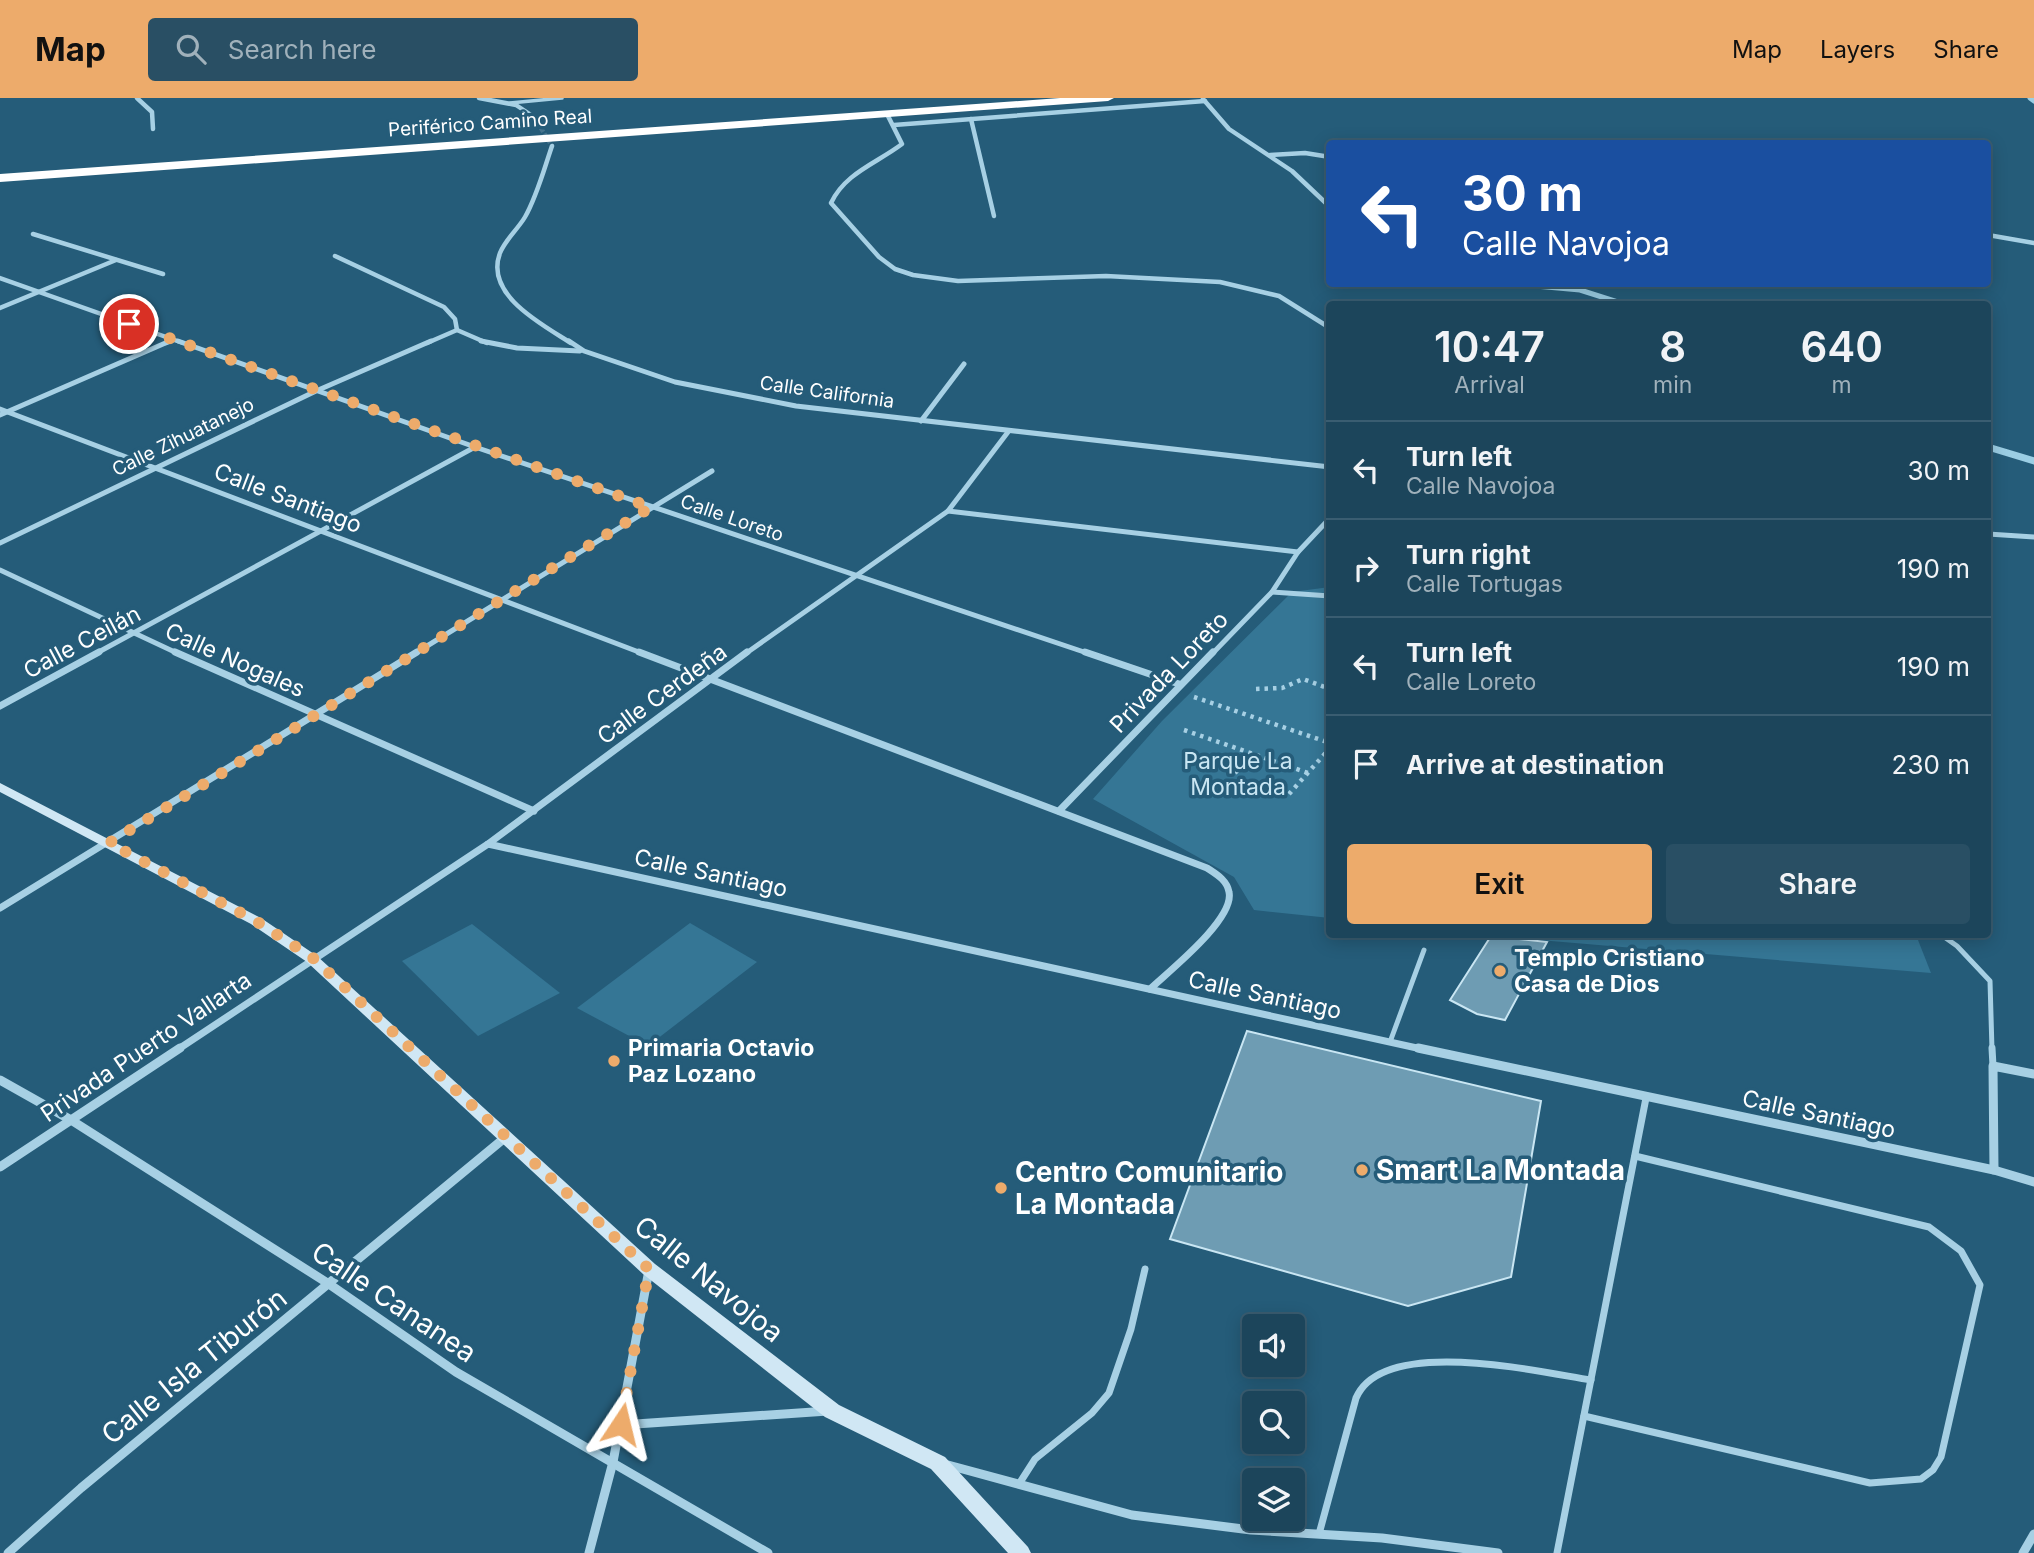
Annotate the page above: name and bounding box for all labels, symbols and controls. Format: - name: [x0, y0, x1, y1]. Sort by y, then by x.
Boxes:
- search box: [148, 18, 638, 81]
- text: Map: [35, 29, 106, 69]
- icon: search: [172, 30, 210, 68]
- text: Search here: [228, 34, 376, 65]
- text: Map: [1732, 35, 1782, 64]
- text: Layers: [1820, 35, 1895, 64]
- text: Share: [1933, 35, 1999, 64]
- street label: Periférico Camino Real: [387, 104, 593, 142]
- text: 30 m: [1462, 164, 1583, 223]
- icon: left: [1347, 168, 1438, 259]
- text: Calle Navojoa: [1462, 224, 1670, 263]
- pin: [99, 294, 159, 354]
- icon: arrive: [110, 305, 148, 343]
- text: 10:47: [1434, 321, 1545, 372]
- text: 8: [1659, 321, 1686, 372]
- text: 640: [1800, 321, 1883, 372]
- street label: Calle California: [758, 371, 896, 413]
- text: Arrival: [1454, 371, 1525, 399]
- text: min: [1653, 371, 1692, 399]
- text: m: [1832, 371, 1852, 399]
- street label: Calle Zihuatanejo: [108, 393, 258, 481]
- text: Turn left: [1406, 441, 1512, 472]
- icon: left: [1347, 451, 1385, 489]
- text: 30 m: [1907, 455, 1970, 486]
- street label: Calle Santiago: [210, 457, 366, 539]
- text: Calle Navojoa: [1406, 472, 1555, 500]
- street label: Calle Loreto: [677, 490, 787, 546]
- text: Turn right: [1406, 539, 1531, 570]
- icon: right: [1347, 549, 1385, 587]
- text: 190 m: [1897, 553, 1970, 584]
- text: Calle Tortugas: [1406, 570, 1563, 598]
- street label: Calle Ceilán: [19, 599, 145, 685]
- street label: Privada Loreto: [1104, 605, 1234, 739]
- street label: Calle Nogales: [161, 617, 309, 703]
- text: Turn left: [1406, 637, 1512, 668]
- street label: Calle Cerdeña: [592, 638, 732, 750]
- icon: left: [1347, 647, 1385, 685]
- text: 190 m: [1897, 651, 1970, 682]
- text: Calle Loreto: [1406, 668, 1536, 696]
- icon: arrive: [1347, 745, 1385, 783]
- park label: Parque La Montada: [1183, 747, 1293, 801]
- text: Arrive at destination: [1406, 749, 1665, 780]
- text: 230 m: [1892, 749, 1970, 780]
- street label: Calle Santiago: [632, 843, 790, 903]
- button: Exit: [1347, 844, 1652, 924]
- button: Share: [1666, 844, 1970, 924]
- place label: Templo Cristiano Casa de Dios: [1514, 944, 1705, 998]
- marker: Templo Cristiano Casa de Dios: [1492, 963, 1508, 979]
- street label: Calle Santiago: [1186, 965, 1344, 1025]
- street label: Privada Puerto Vallarta: [35, 966, 257, 1128]
- place label: Primaria Octavio Paz Lozano: [628, 1034, 814, 1088]
- marker: Primaria Octavio Paz Lozano: [606, 1053, 622, 1069]
- street label: Calle Santiago: [1740, 1084, 1898, 1144]
- place label: Smart La Montada: [1376, 1153, 1625, 1187]
- place label: Centro Comunitario La Montada: [1015, 1155, 1284, 1221]
- marker: Smart La Montada: [1354, 1162, 1370, 1178]
- marker: Centro Comunitario La Montada: [993, 1180, 1009, 1196]
- street label: Calle Navojoa: [628, 1209, 790, 1349]
- street label: Calle Cananea: [305, 1234, 483, 1370]
- street label: Calle Isla Tiburón: [94, 1281, 294, 1451]
- map controls: [1242, 1314, 1305, 1531]
- button: sound: [1242, 1314, 1305, 1377]
- position arrow: [584, 1387, 658, 1461]
- button: search: [1242, 1391, 1305, 1454]
- button: layers: [1242, 1468, 1305, 1531]

